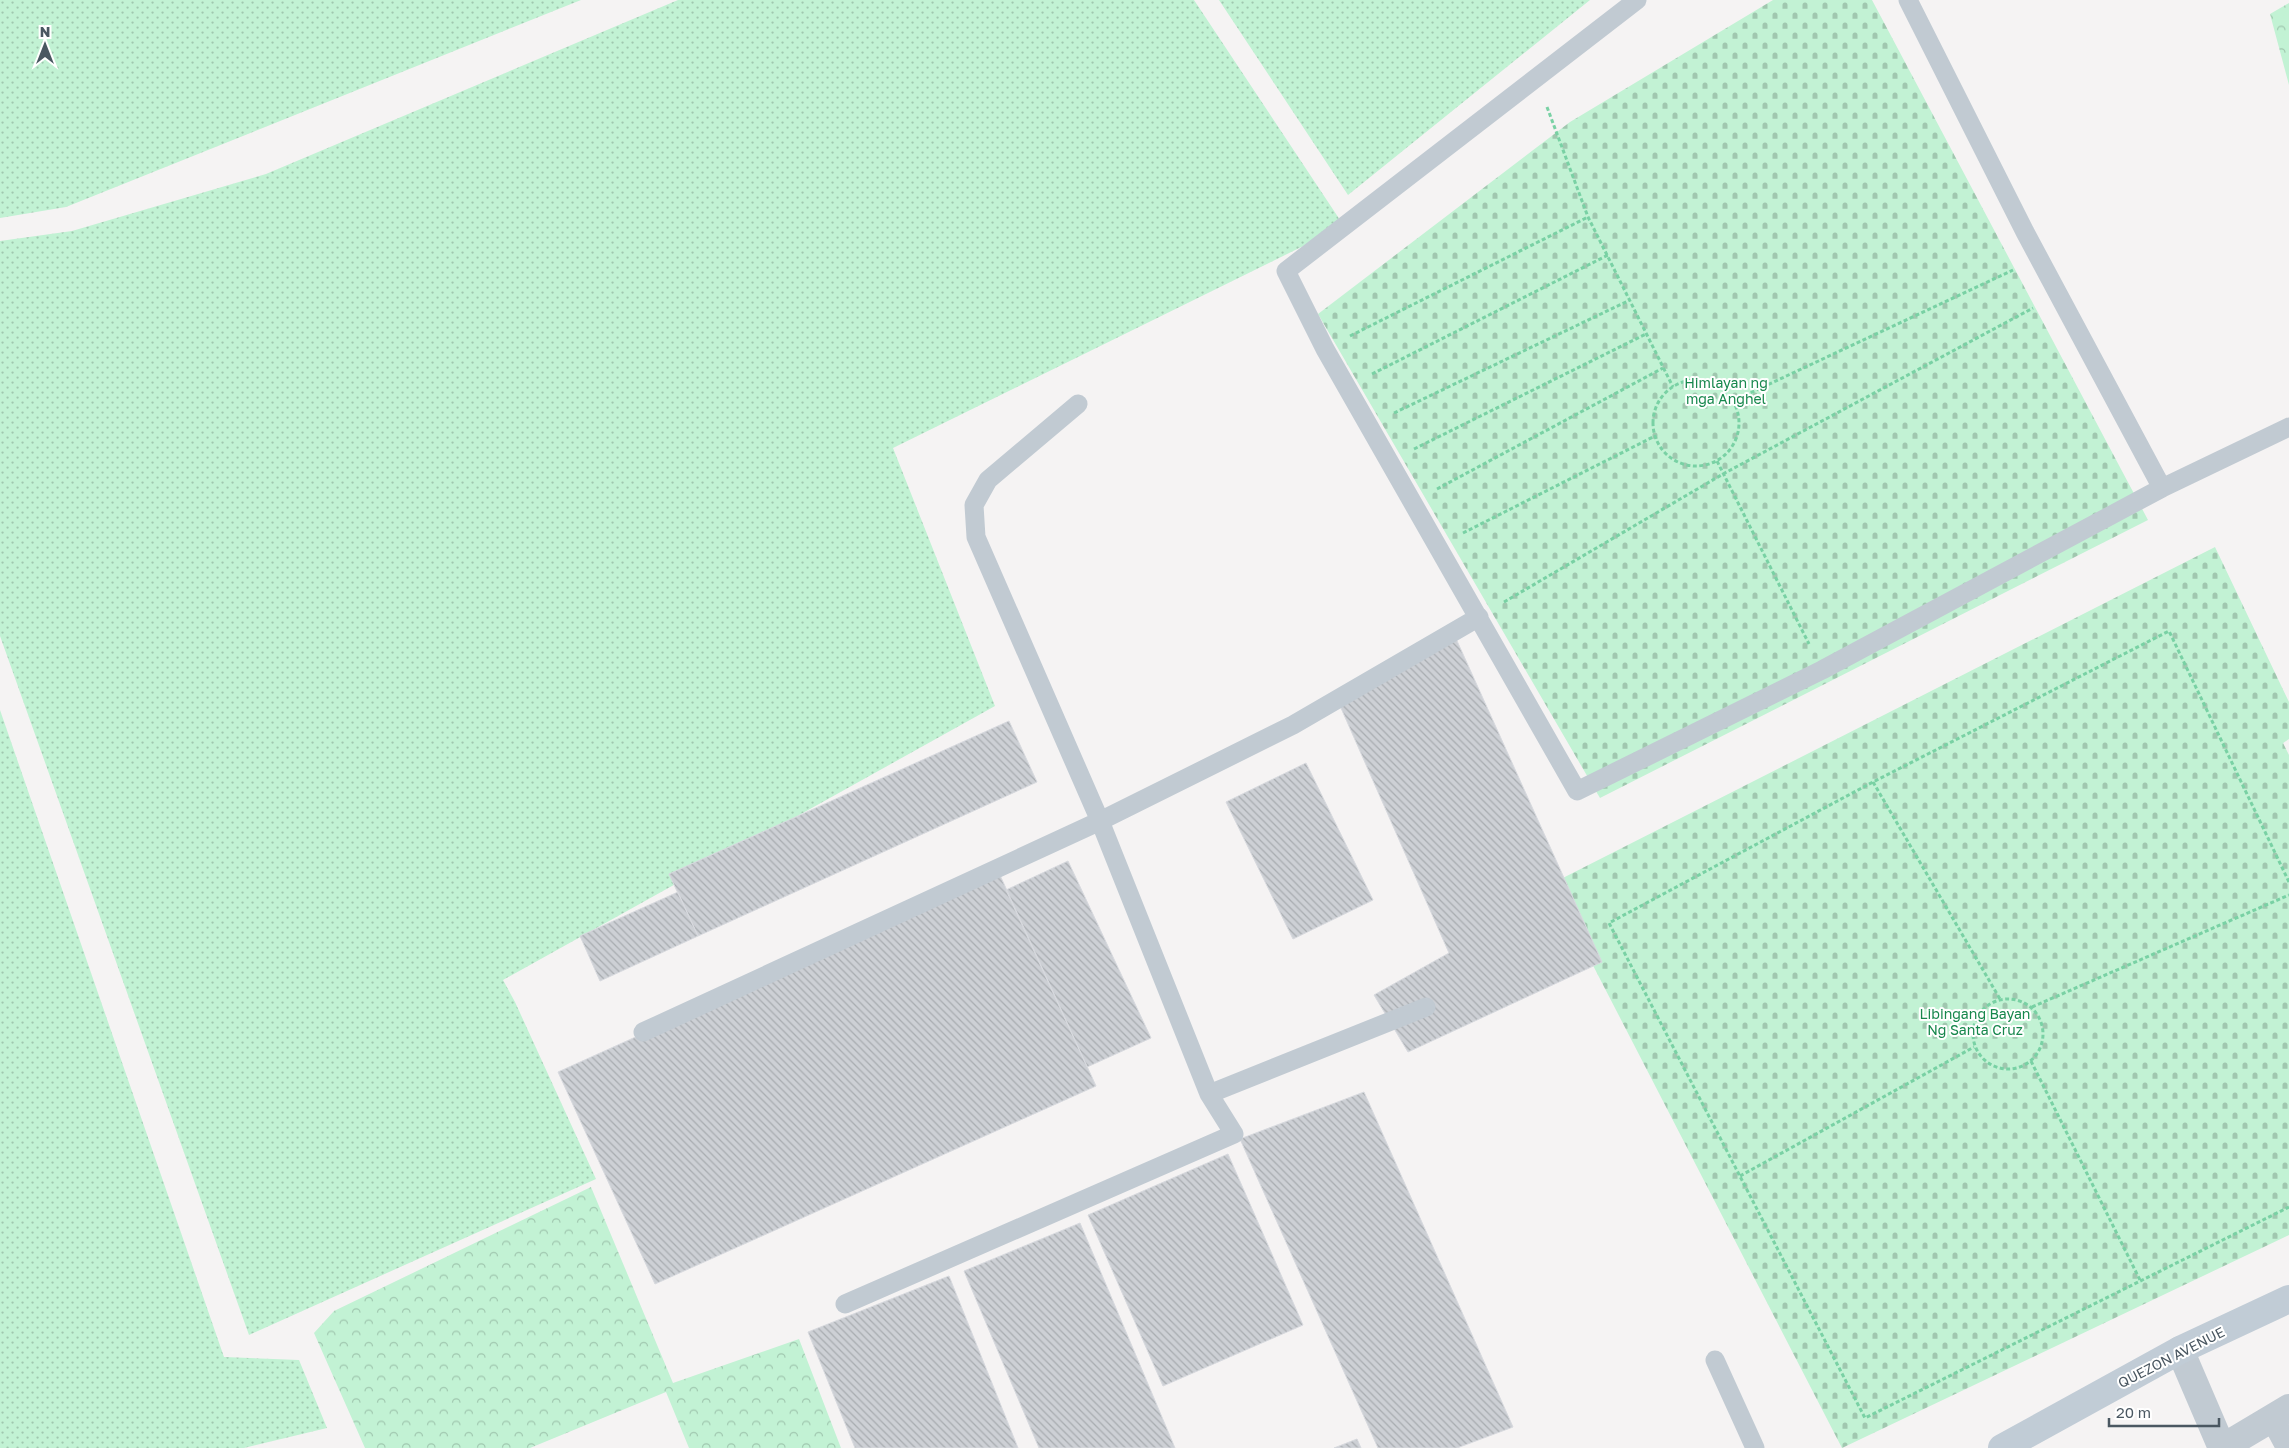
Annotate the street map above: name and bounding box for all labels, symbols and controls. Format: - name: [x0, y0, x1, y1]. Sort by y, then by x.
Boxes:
- north arrow: [20, 20, 70, 70]
- text: N: [40, 23, 50, 40]
- park label: Himlayan ng mga Anghel: [1684, 374, 1768, 407]
- park label: Libingang Bayan Ng Santa Cruz: [1920, 1005, 2030, 1038]
- street label: QUEZON AVENUE: [2115, 1323, 2227, 1391]
- scale bar: [2109, 1396, 2219, 1428]
- text: 20 m: [2116, 1403, 2151, 1421]

